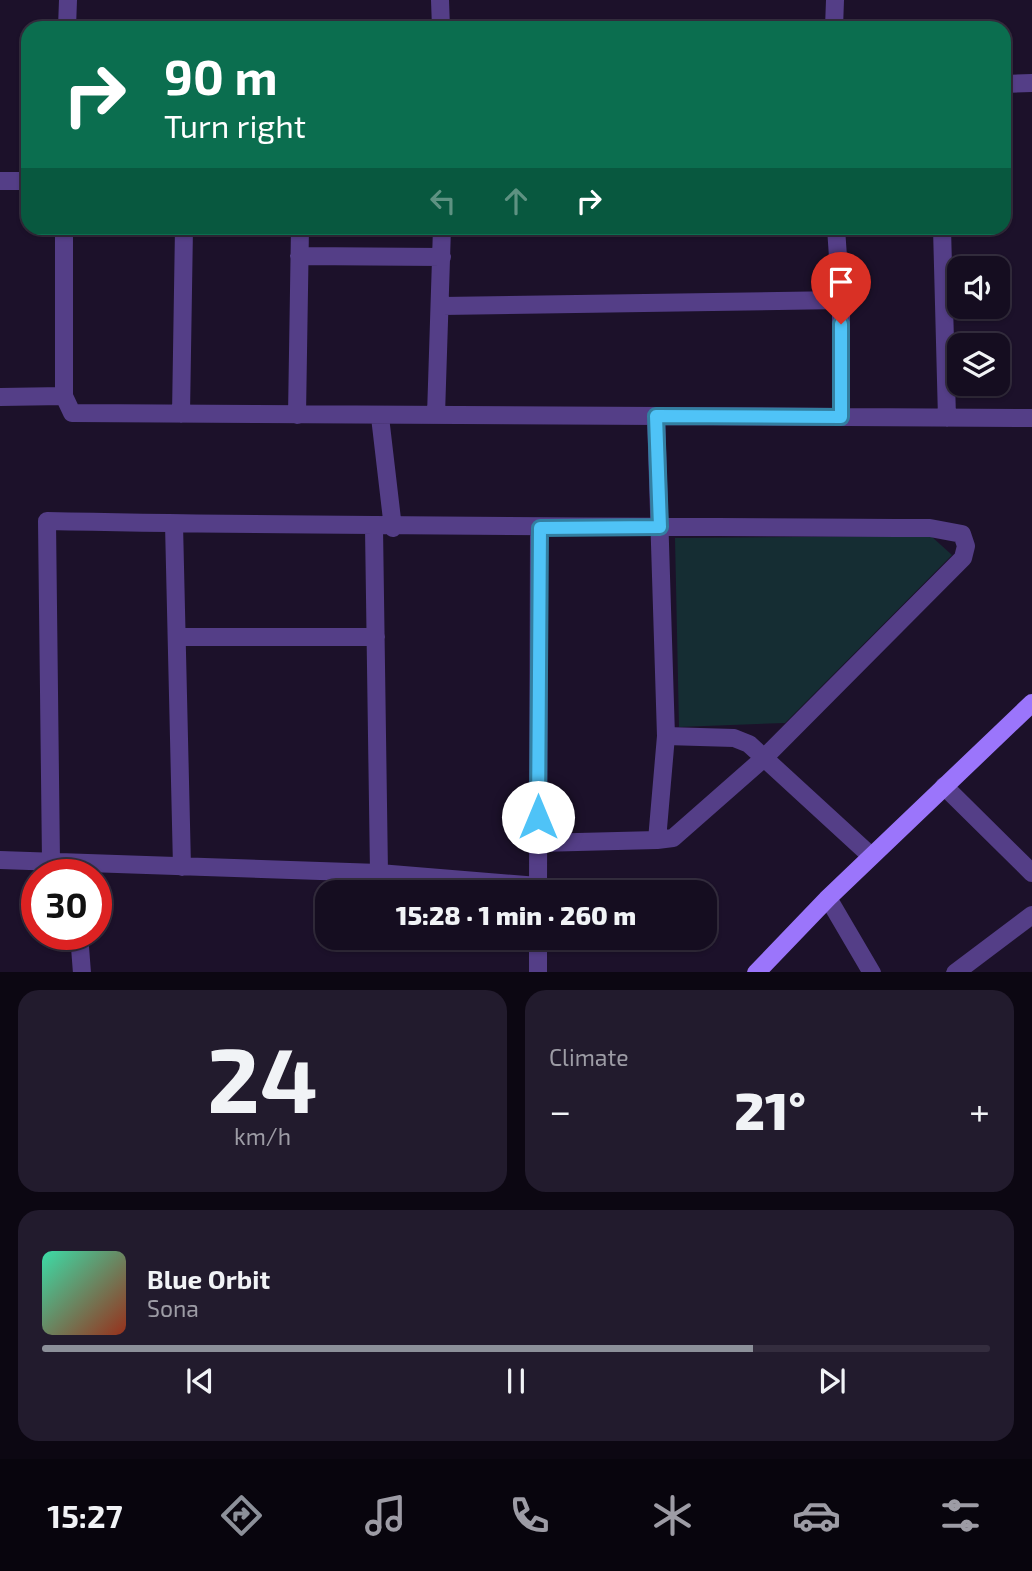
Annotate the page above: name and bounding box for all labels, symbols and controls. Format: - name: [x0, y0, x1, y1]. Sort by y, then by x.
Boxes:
- text: 90 m: [164, 46, 278, 105]
- icon: right: [49, 49, 140, 140]
- text: Turn right: [164, 106, 306, 144]
- icon: left: [424, 182, 462, 220]
- icon: ahead: [497, 182, 535, 220]
- icon: right: [570, 182, 608, 220]
- pin: [811, 252, 871, 324]
- map controls: [947, 256, 1010, 396]
- button: sound: [947, 256, 1010, 319]
- icon: arrive: [822, 263, 860, 301]
- button: layers: [947, 333, 1010, 396]
- position arrow: [501, 780, 575, 854]
- speed limit sign: 30: [21, 859, 112, 950]
- text: 15:28 · 1 min · 260 m: [396, 899, 636, 930]
- text: 24: [207, 1022, 318, 1131]
- text: Climate: [549, 1043, 629, 1071]
- text: 21°: [734, 1078, 806, 1140]
- text: −: [549, 1087, 571, 1133]
- text: +: [969, 1087, 990, 1133]
- text: km/h: [234, 1122, 291, 1150]
- text: Blue Orbit: [147, 1263, 270, 1294]
- text: Sona: [147, 1294, 199, 1322]
- icon: previous: [181, 1362, 219, 1400]
- icon: pause: [497, 1362, 535, 1400]
- icon: next: [813, 1362, 851, 1400]
- icon: directions: [217, 1491, 266, 1540]
- icon: music: [361, 1491, 410, 1540]
- icon: phone: [505, 1491, 554, 1540]
- icon: climate: [648, 1491, 697, 1540]
- icon: car: [792, 1491, 841, 1540]
- icon: filters: [936, 1491, 985, 1540]
- text: 15:27: [47, 1496, 123, 1534]

